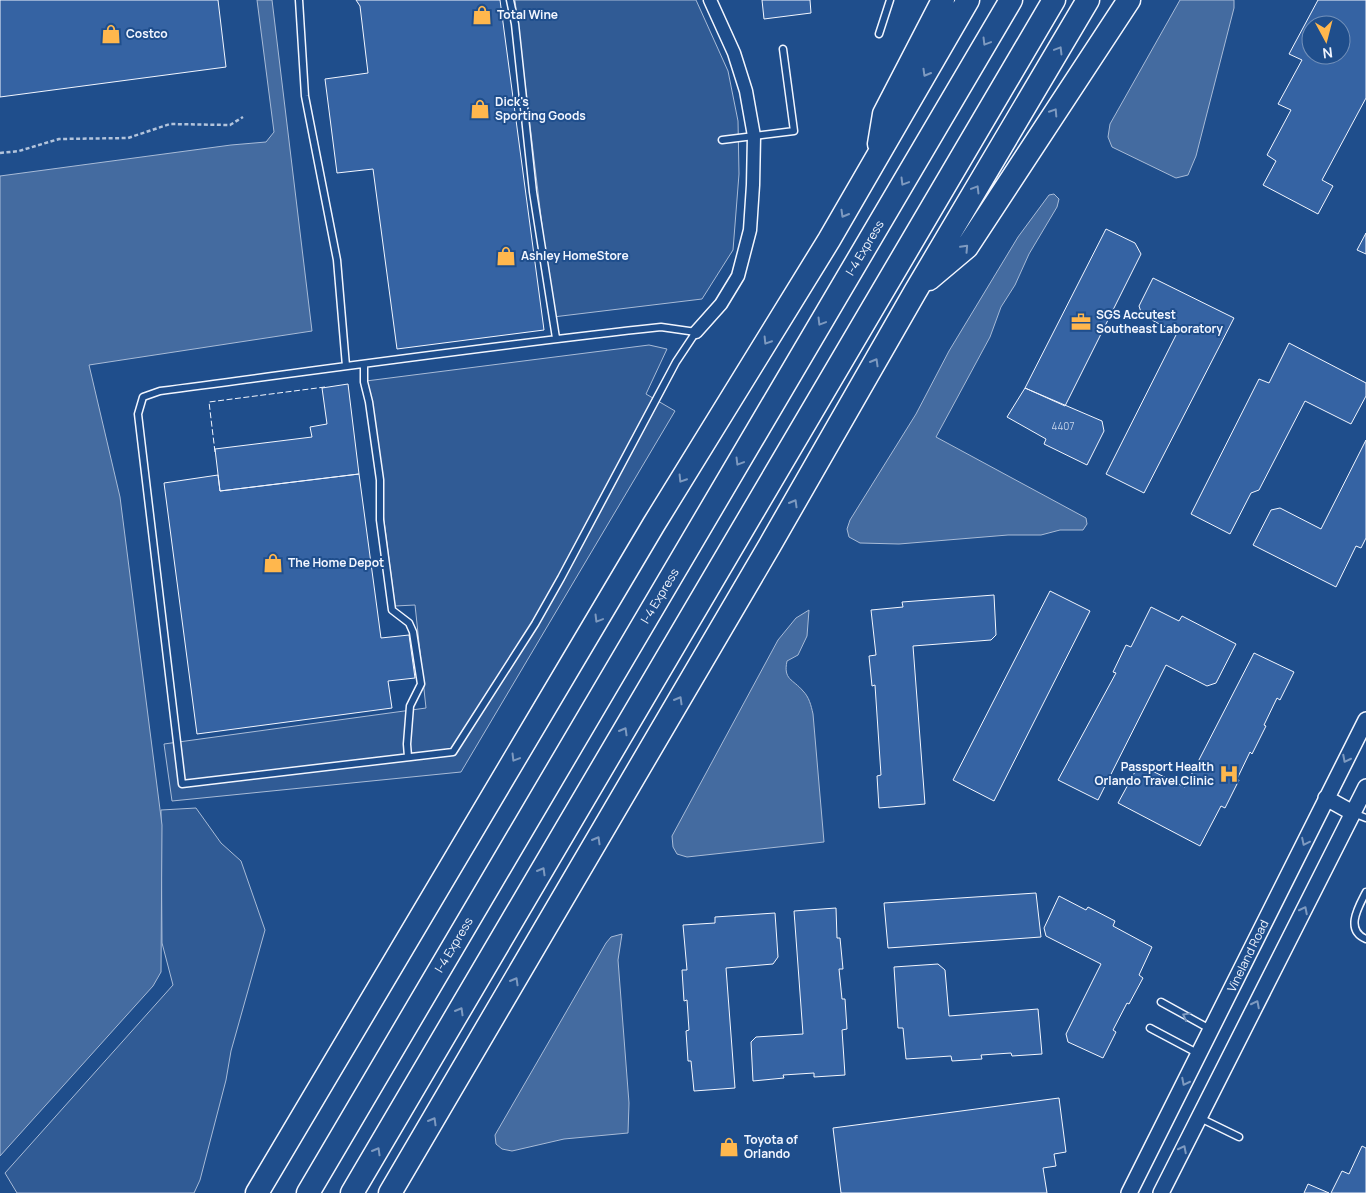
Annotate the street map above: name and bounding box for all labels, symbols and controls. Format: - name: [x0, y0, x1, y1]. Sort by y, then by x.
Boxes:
- shop icon: Total Wine: [471, 4, 493, 26]
- place label: Total Wine: [497, 6, 558, 23]
- north arrow: [1301, 15, 1351, 65]
- shop icon: Costco: [100, 23, 122, 45]
- place label: Costco: [126, 25, 168, 42]
- one-way arrow: [983, 37, 993, 46]
- text: N: [1321, 43, 1334, 63]
- one-way arrow: [1052, 46, 1062, 55]
- one-way arrow: [922, 67, 932, 76]
- place label: Dick's Sporting Goods: [495, 93, 586, 124]
- shop icon: Dick's Sporting Goods: [469, 98, 491, 120]
- one-way arrow: [1048, 109, 1058, 118]
- one-way arrow: [900, 177, 910, 186]
- one-way arrow: [969, 186, 979, 195]
- one-way arrow: [841, 208, 851, 217]
- street label: I-4 Express: [841, 217, 888, 279]
- one-way arrow: [959, 244, 968, 253]
- shop icon: Ashley HomeStore: [495, 245, 517, 267]
- place label: Ashley HomeStore: [521, 247, 629, 264]
- place label: SGS Accutest Southeast Laboratory: [1096, 306, 1223, 337]
- office icon: SGS Accutest Southeast Laboratory: [1070, 311, 1092, 333]
- one-way arrow: [818, 317, 828, 326]
- one-way arrow: [763, 335, 773, 344]
- one-way arrow: [869, 358, 879, 367]
- house number: 4407: [1051, 419, 1075, 433]
- one-way arrow: [735, 457, 745, 466]
- one-way arrow: [678, 474, 688, 483]
- one-way arrow: [788, 499, 798, 508]
- shop icon: The Home Depot: [262, 552, 284, 574]
- place label: The Home Depot: [288, 554, 384, 571]
- street label: I-4 Express: [636, 565, 683, 627]
- one-way arrow: [594, 613, 604, 622]
- one-way arrow: [673, 697, 683, 706]
- one-way arrow: [618, 727, 628, 736]
- one-way arrow: [511, 753, 521, 762]
- one-way arrow: [1342, 754, 1352, 763]
- place label: Passport Health Orlando Travel Clinic: [1095, 758, 1214, 789]
- hospital icon: Passport Health Orlando Travel Clinic: [1218, 763, 1240, 785]
- one-way arrow: [590, 837, 600, 846]
- one-way arrow: [1301, 837, 1311, 846]
- one-way arrow: [535, 867, 545, 876]
- one-way arrow: [1298, 906, 1308, 915]
- street label: I-4 Express: [430, 914, 477, 976]
- street label: Vineland Road: [1223, 917, 1272, 995]
- one-way arrow: [508, 977, 518, 986]
- one-way arrow: [1250, 1001, 1260, 1010]
- one-way arrow: [453, 1007, 463, 1016]
- one-way arrow: [1183, 1012, 1192, 1022]
- one-way arrow: [1181, 1076, 1191, 1085]
- one-way arrow: [426, 1117, 436, 1126]
- place label: Toyota of Orlando: [744, 1131, 798, 1162]
- shop icon: Toyota of Orlando: [718, 1136, 740, 1158]
- one-way arrow: [1177, 1146, 1187, 1155]
- one-way arrow: [371, 1147, 381, 1156]

